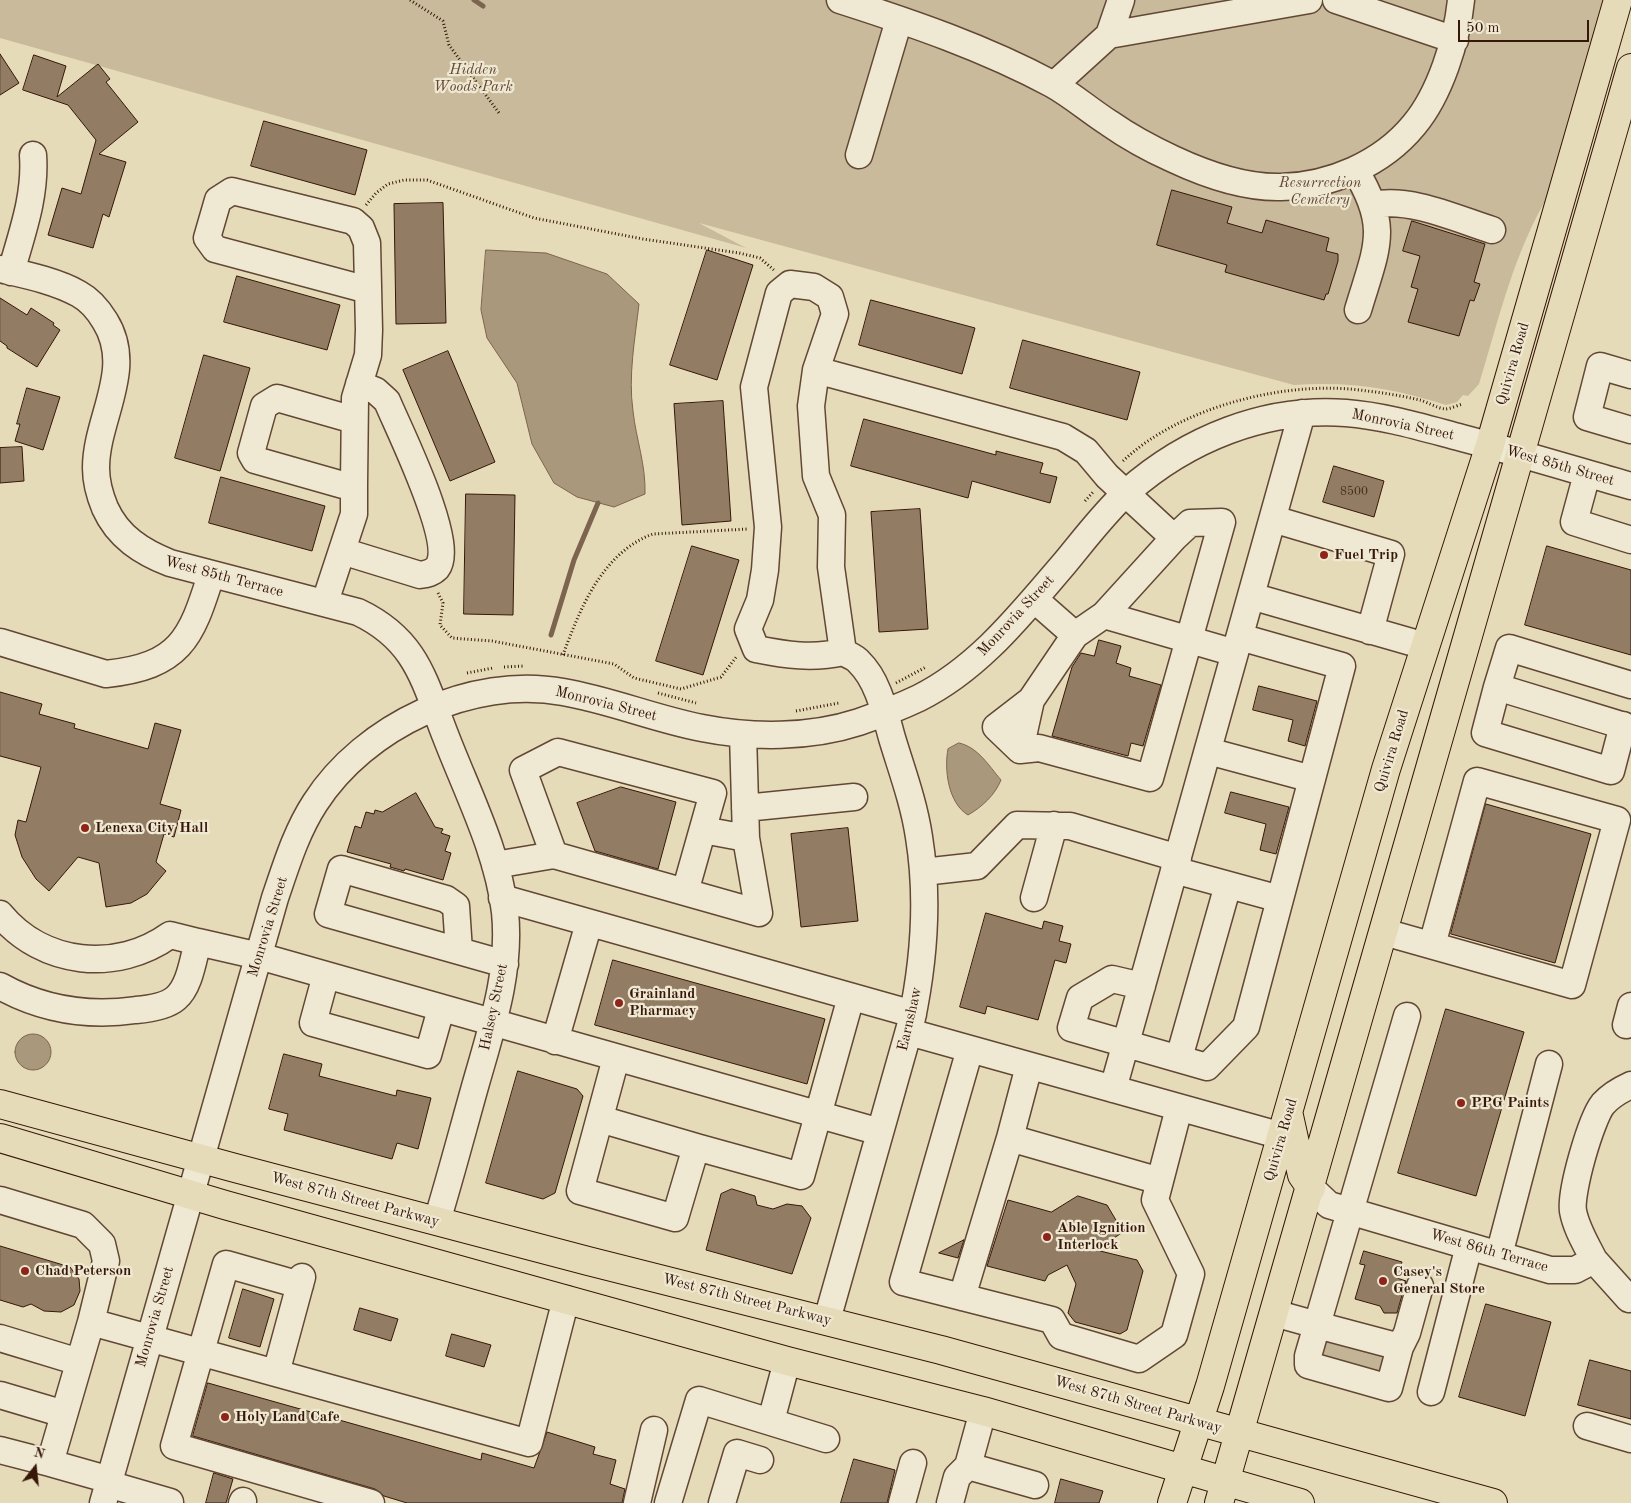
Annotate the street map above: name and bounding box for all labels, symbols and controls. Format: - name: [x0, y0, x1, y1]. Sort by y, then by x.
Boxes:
- scale bar: [1461, 10, 1592, 42]
- text: 50 m: [1466, 21, 1500, 36]
- park label: Hidden Woods Park: [433, 61, 513, 96]
- park label: Resurrection Cemetery: [1279, 174, 1361, 209]
- street label: Quivira Road: [1493, 320, 1533, 408]
- street label: Monrovia Street: [1350, 405, 1456, 445]
- street label: West 85th Street: [1504, 442, 1616, 490]
- house number: 8500: [1340, 485, 1368, 499]
- place label: Fuel Trip: [1334, 546, 1398, 564]
- marker: Fuel Trip: [1318, 549, 1330, 561]
- street label: West 85th Terrace: [163, 552, 285, 602]
- street label: Monrovia Street: [974, 572, 1058, 660]
- street label: Monrovia Street: [553, 683, 659, 725]
- street label: Quivira Road: [1371, 707, 1413, 795]
- place label: Lenexa City Hall: [95, 819, 208, 837]
- marker: Lenexa City Hall: [79, 822, 91, 834]
- street label: Monrovia Street: [244, 874, 292, 980]
- street label: Halsey Street: [476, 962, 512, 1052]
- place label: Grainland Pharmacy: [629, 985, 697, 1020]
- street label: Earnshaw: [894, 985, 926, 1053]
- marker: Grainland Pharmacy: [613, 997, 625, 1009]
- place label: PPG Paints: [1471, 1094, 1549, 1112]
- street label: Quivira Road: [1261, 1096, 1301, 1184]
- marker: PPG Paints: [1455, 1097, 1467, 1109]
- street label: West 87th Street Parkway: [269, 1169, 441, 1231]
- place label: Able Ignition Interlock: [1057, 1219, 1146, 1254]
- street label: West 86th Terrace: [1428, 1226, 1550, 1276]
- marker: Able Ignition Interlock: [1041, 1231, 1053, 1243]
- place label: Chad Peterson: [35, 1262, 131, 1280]
- place label: Casey's General Store: [1393, 1263, 1485, 1298]
- street label: Monrovia Street: [132, 1264, 178, 1370]
- marker: Chad Peterson: [19, 1265, 31, 1277]
- street label: West 87th Street Parkway: [661, 1270, 833, 1330]
- marker: Casey's General Store: [1377, 1275, 1389, 1287]
- street label: West 87th Street Parkway: [1052, 1372, 1224, 1438]
- place label: Holy Land Cafe: [235, 1408, 340, 1426]
- marker: Holy Land Cafe: [219, 1411, 231, 1423]
- north arrow: [10, 1443, 60, 1493]
- text: N: [32, 1445, 46, 1462]

